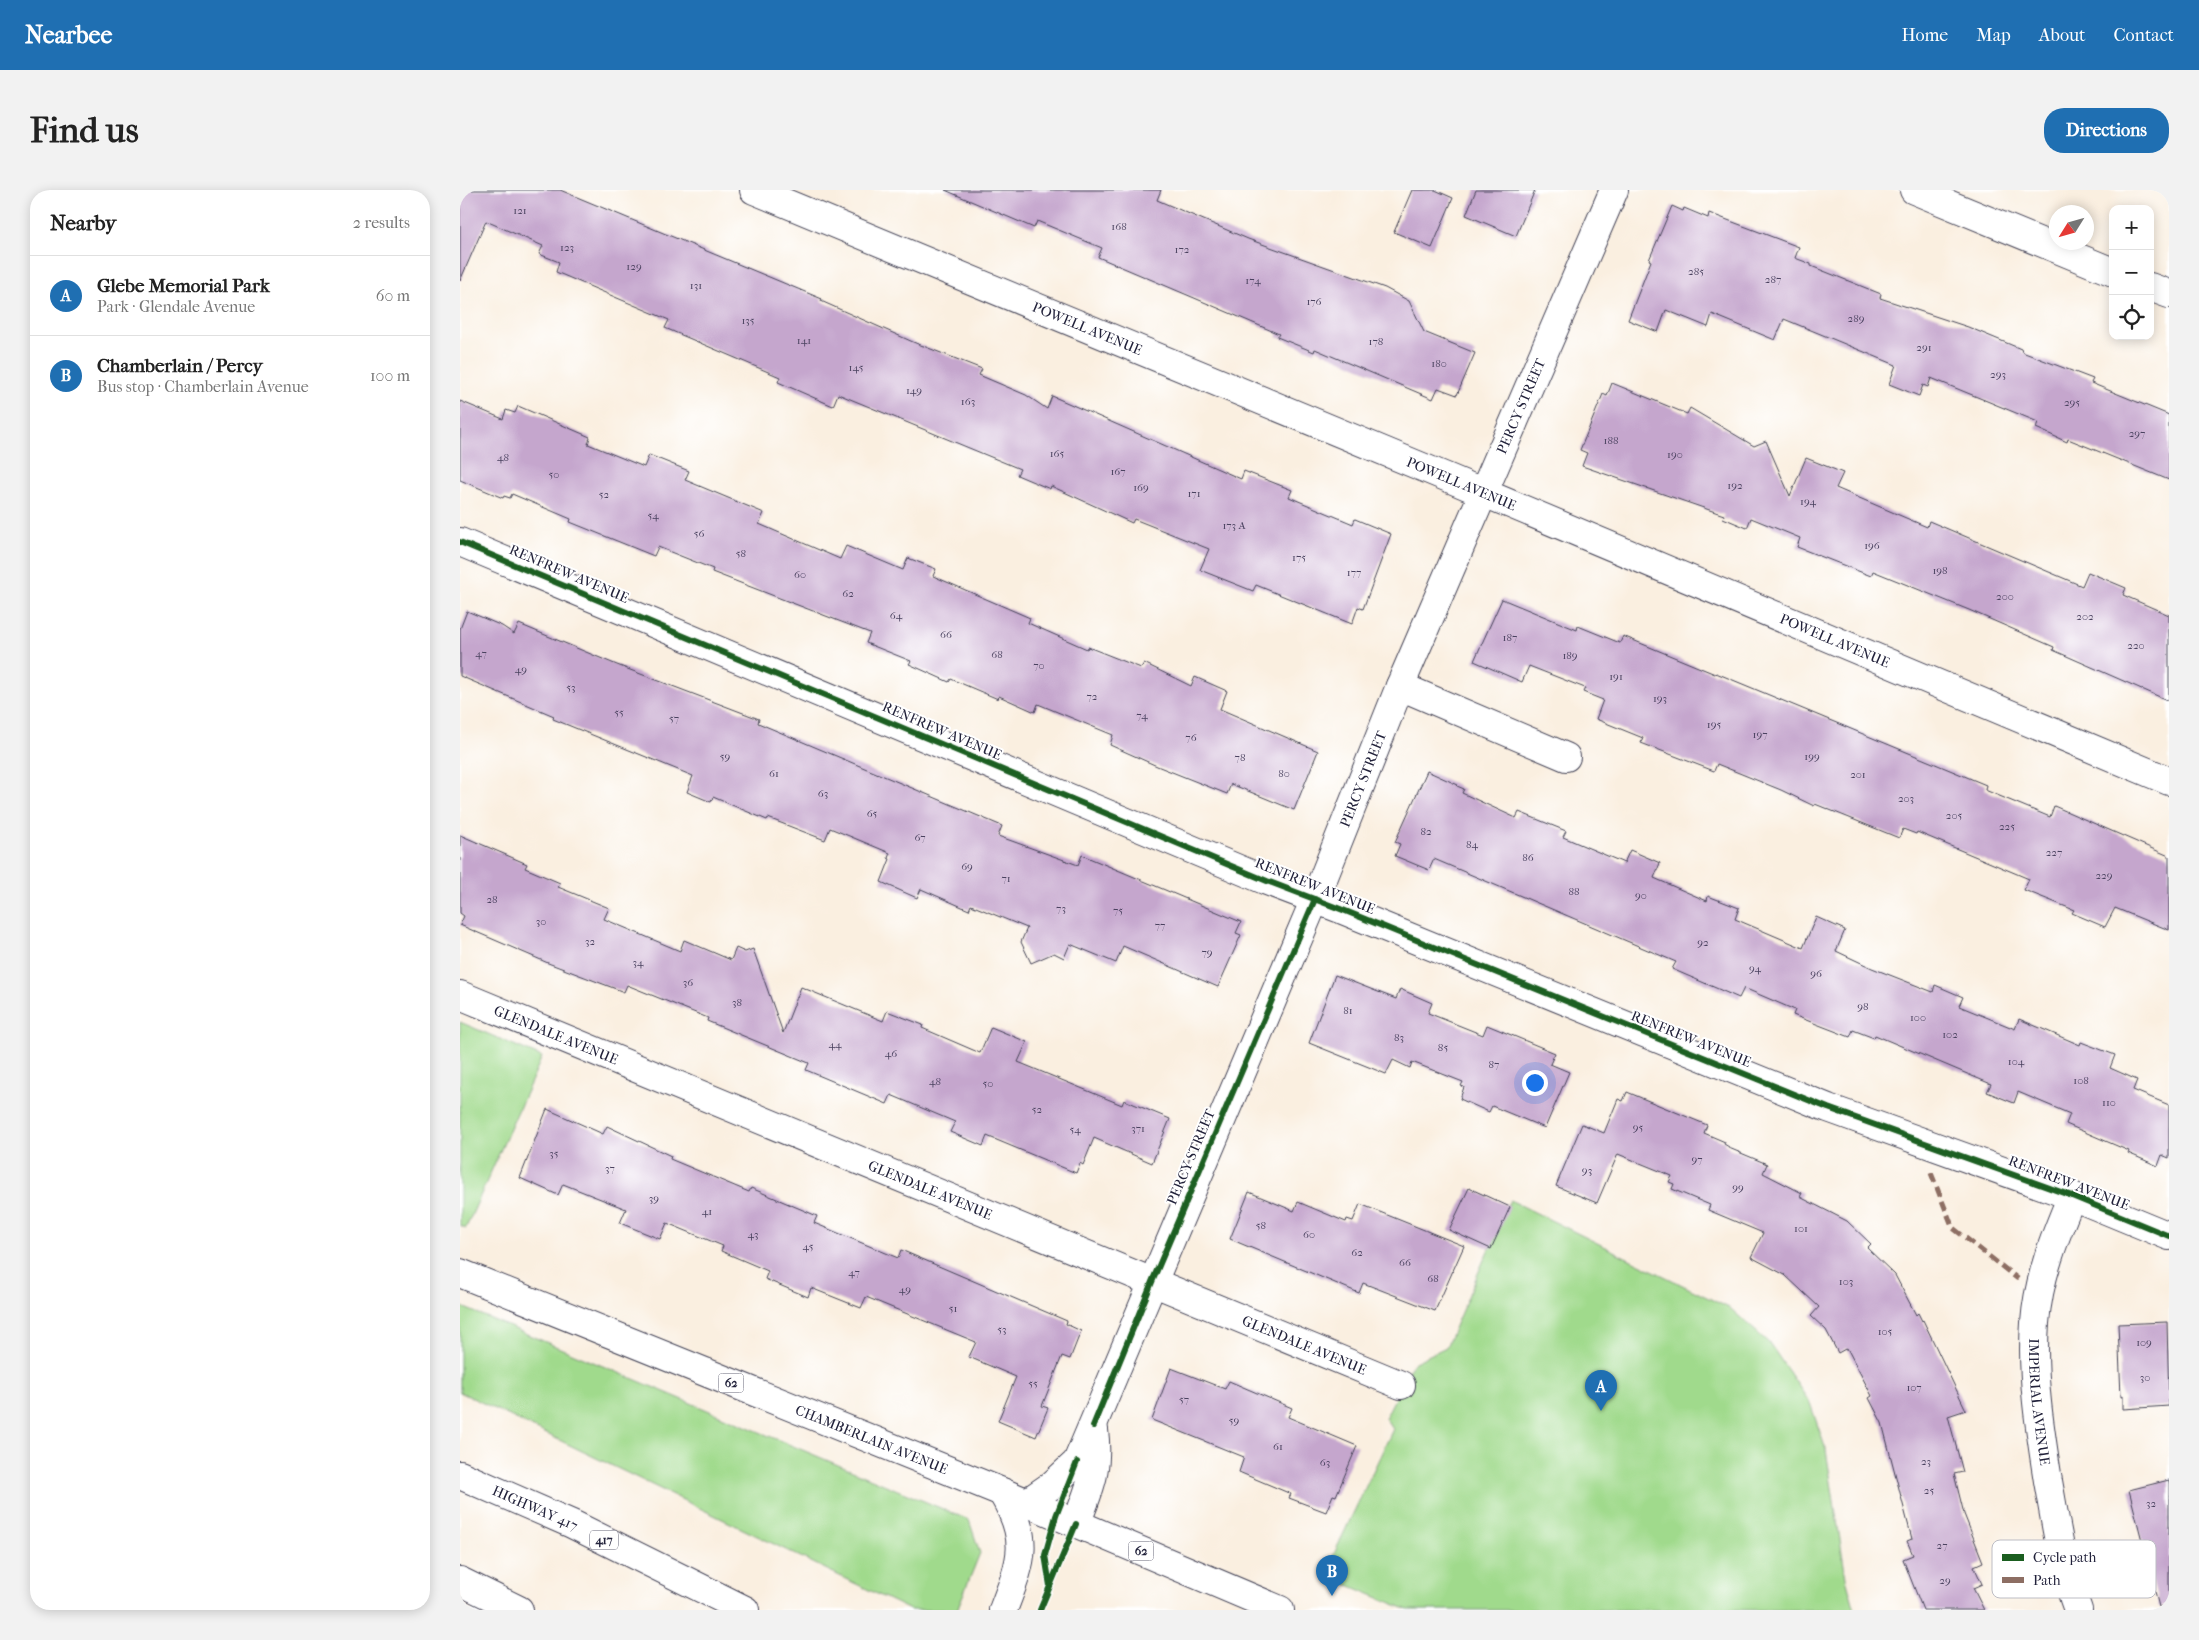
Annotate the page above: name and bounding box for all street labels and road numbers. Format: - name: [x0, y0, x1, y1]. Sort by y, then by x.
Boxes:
- street label: POWELL AVENUE: [1030, 298, 1145, 359]
- street label: PERCY STREET: [1493, 355, 1549, 456]
- street label: POWELL AVENUE: [1404, 453, 1519, 514]
- street label: RENFREW AVENUE: [507, 541, 632, 607]
- street label: POWELL AVENUE: [1778, 610, 1893, 671]
- street label: RENFREW AVENUE: [880, 698, 1005, 764]
- street label: PERCY STREET: [1336, 728, 1390, 830]
- street label: RENFREW AVENUE: [1252, 854, 1378, 918]
- street label: GLENDALE AVENUE: [491, 1002, 621, 1068]
- street label: RENFREW AVENUE: [1628, 1007, 1754, 1071]
- street label: PERCY STREET: [1163, 1106, 1219, 1207]
- street label: RENFREW AVENUE: [2006, 1152, 2132, 1214]
- street label: GLENDALE AVENUE: [866, 1157, 995, 1223]
- street label: GLENDALE AVENUE: [1240, 1312, 1369, 1378]
- street label: IMPERIAL AVENUE: [2026, 1338, 2054, 1467]
- road number: 62: [718, 1374, 744, 1392]
- street label: CHAMBERLAIN AVENUE: [793, 1401, 951, 1478]
- street label: HIGHWAY 417: [490, 1482, 581, 1534]
- road number: 417: [590, 1530, 618, 1550]
- road number: 62: [1128, 1542, 1154, 1560]

